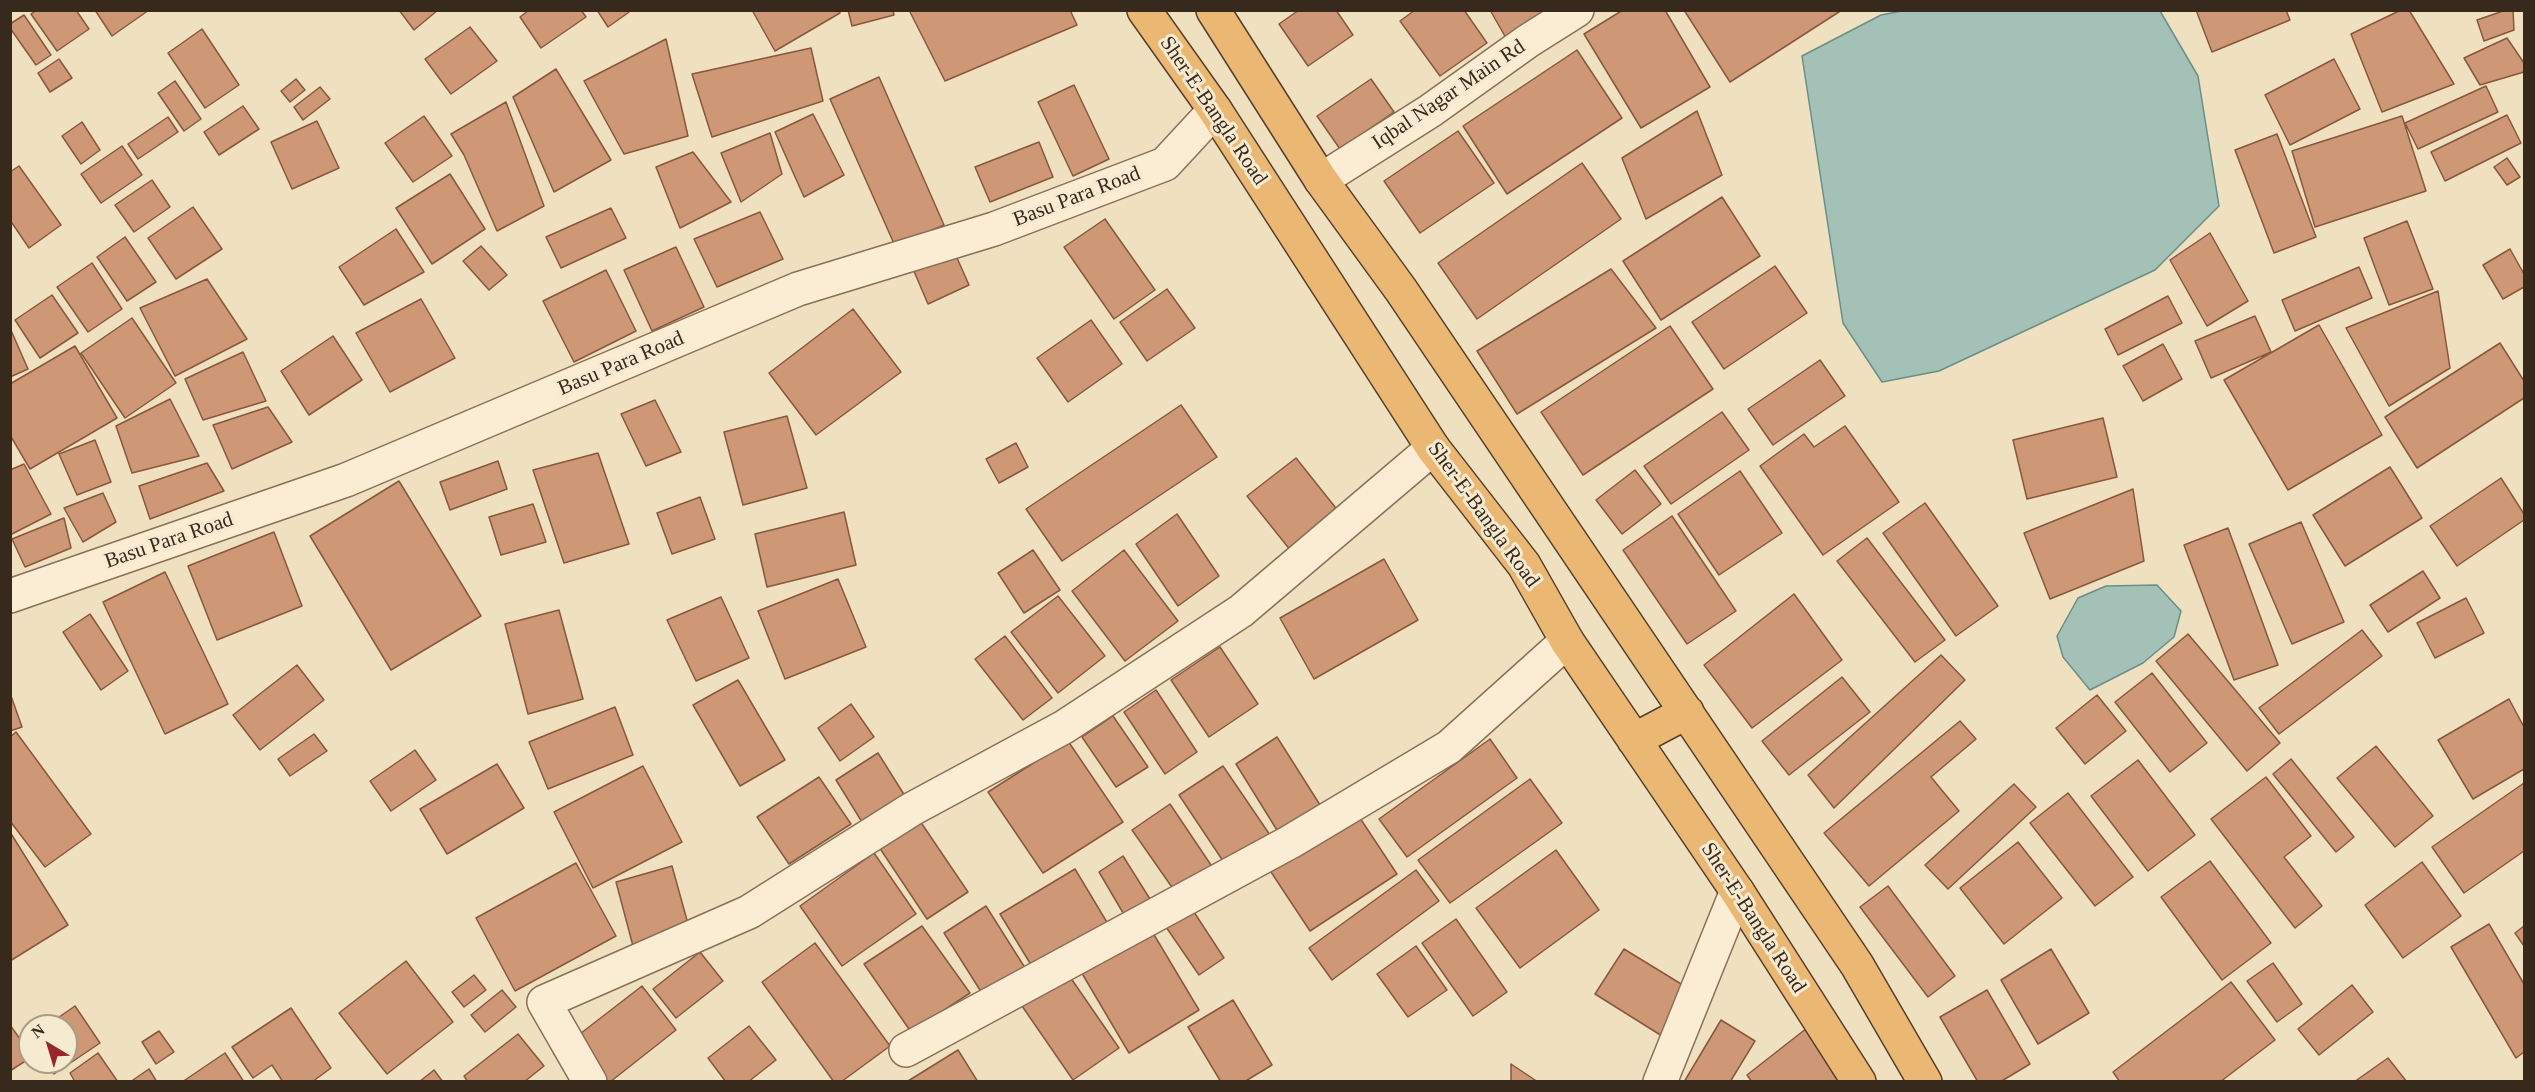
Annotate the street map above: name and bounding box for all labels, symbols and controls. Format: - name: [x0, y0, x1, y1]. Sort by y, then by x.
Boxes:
- street label: Sher-E-Bangla Road: [1154, 32, 1272, 190]
- street label: Iqbal Nagar Main Rd: [1368, 34, 1530, 156]
- street label: Basu Para Road: [1010, 161, 1144, 233]
- street label: Basu Para Road: [554, 326, 688, 402]
- street label: Sher-E-Bangla Road: [1422, 437, 1544, 593]
- street label: Basu Para Road: [101, 507, 237, 575]
- street label: Sher-E-Bangla Road: [1695, 838, 1811, 998]
- north arrow: [18, 1014, 78, 1074]
- text: N: [28, 1021, 48, 1041]

